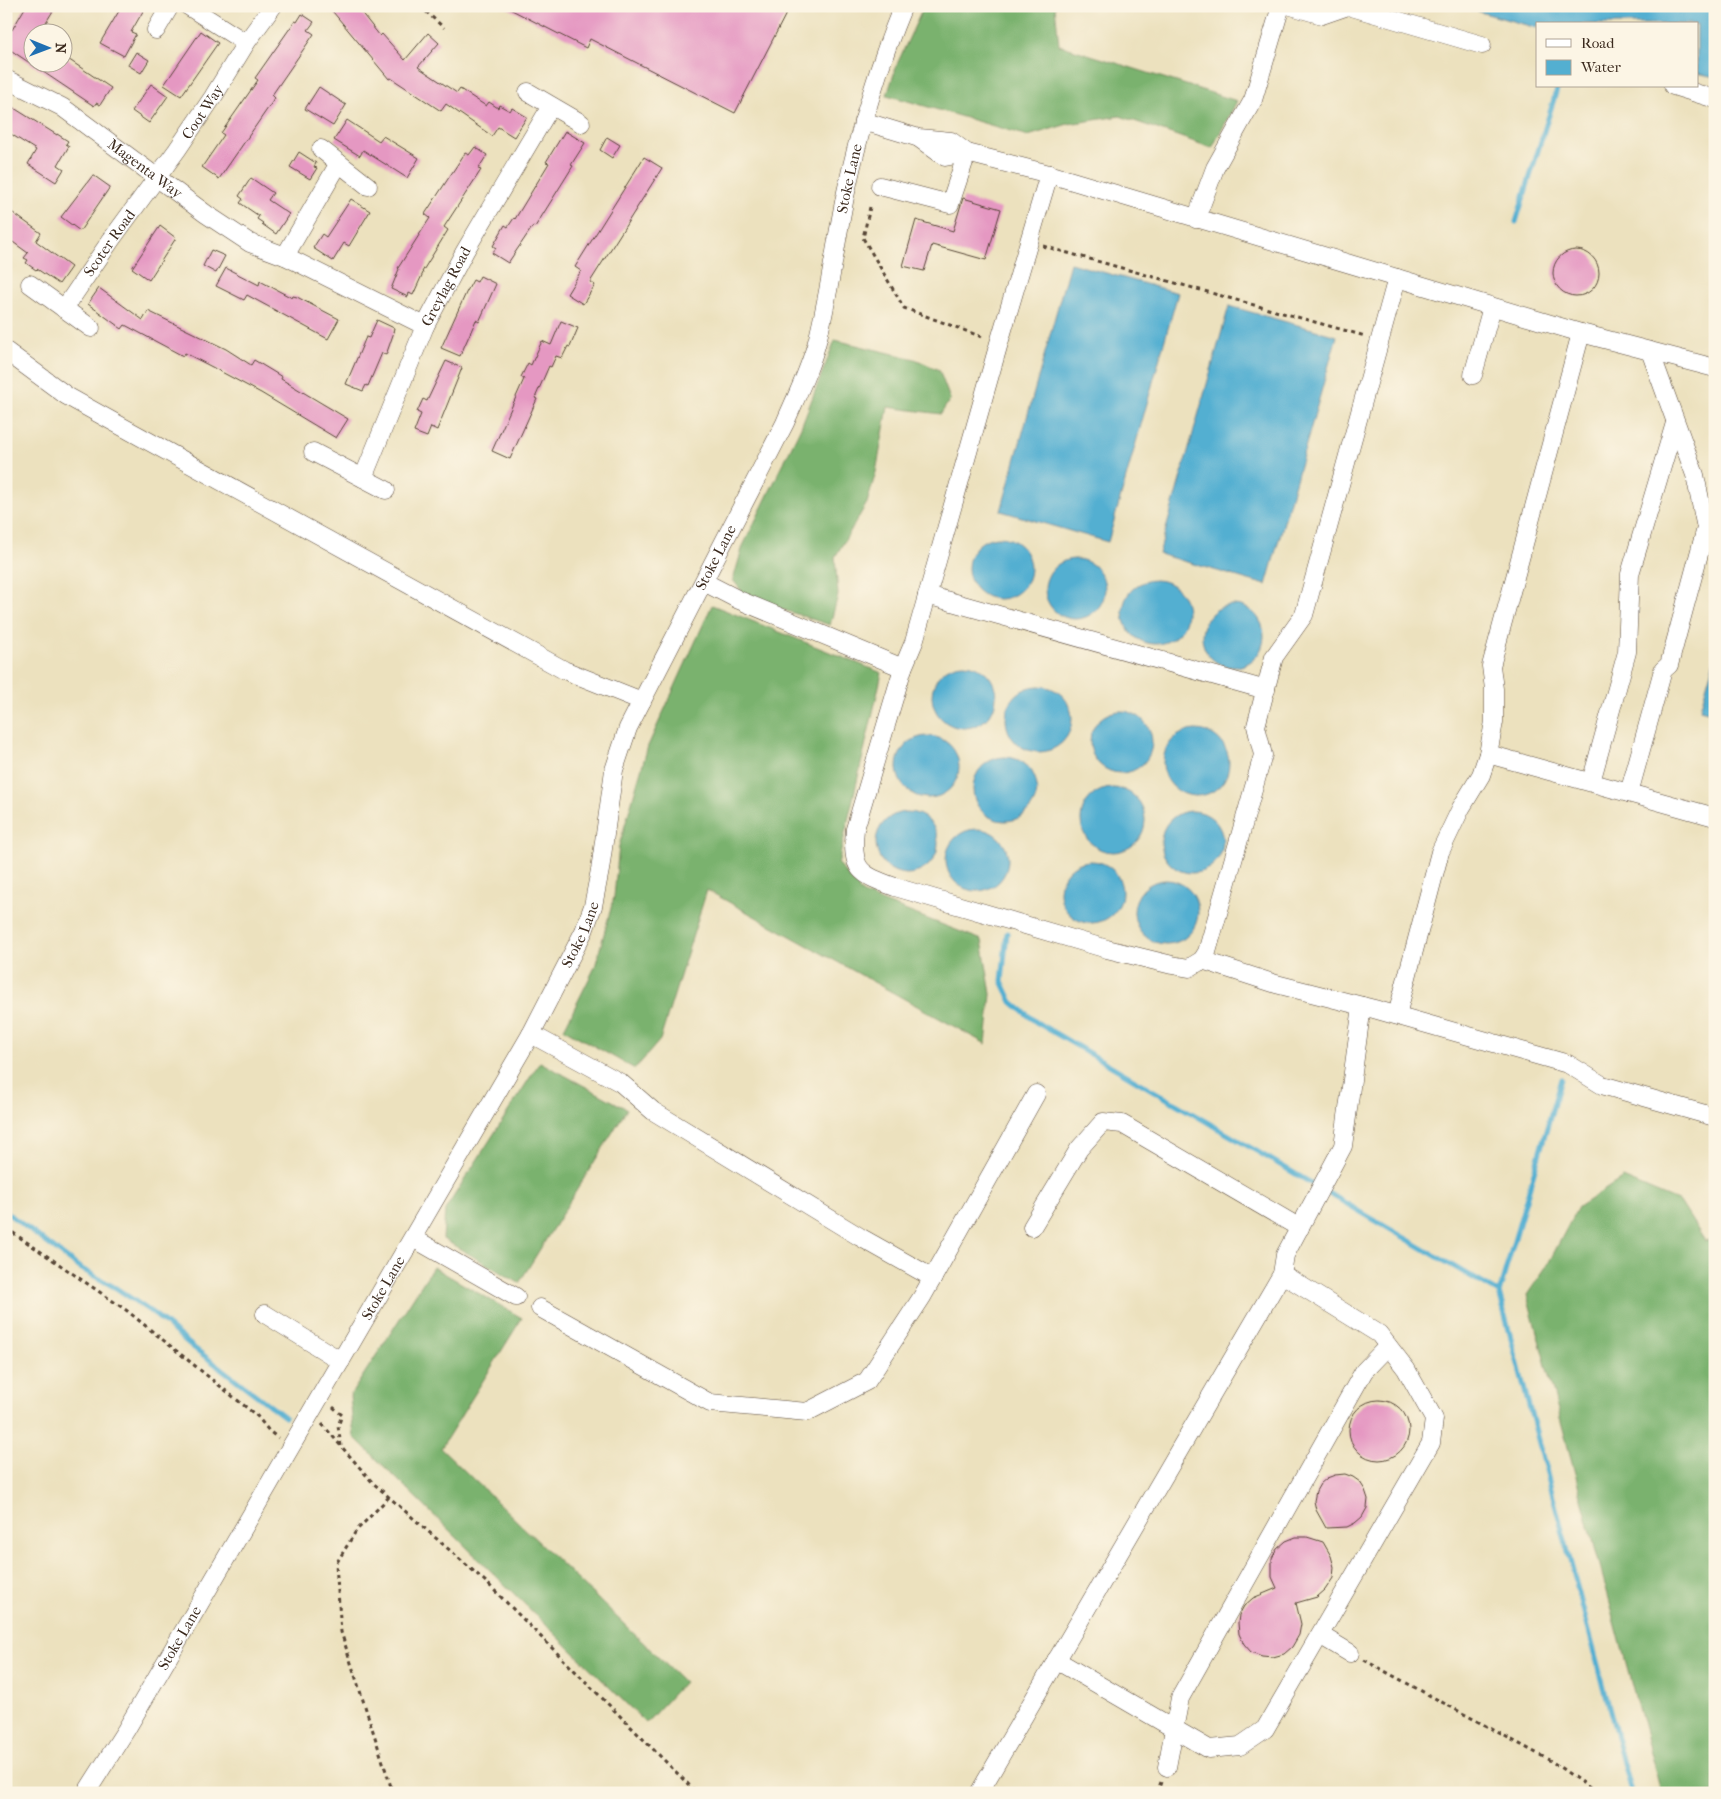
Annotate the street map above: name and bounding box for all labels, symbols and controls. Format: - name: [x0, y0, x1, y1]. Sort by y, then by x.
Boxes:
- north arrow: [22, 22, 72, 72]
- legend: [1536, 22, 1698, 88]
- text: Road: [1581, 34, 1615, 52]
- text: N: [52, 43, 69, 54]
- text: Water: [1580, 58, 1621, 76]
- street label: Coot Way: [178, 80, 228, 143]
- street label: Magenta Way: [104, 135, 187, 203]
- street label: Stoke Lane: [833, 141, 866, 215]
- street label: Scoter Road: [80, 205, 140, 280]
- street label: Greylag Road: [418, 243, 475, 329]
- street label: Stoke Lane: [692, 521, 740, 593]
- street label: Stoke Lane: [558, 900, 603, 971]
- street label: Stoke Lane: [358, 1252, 409, 1323]
- street label: Stoke Lane: [154, 1602, 205, 1673]

